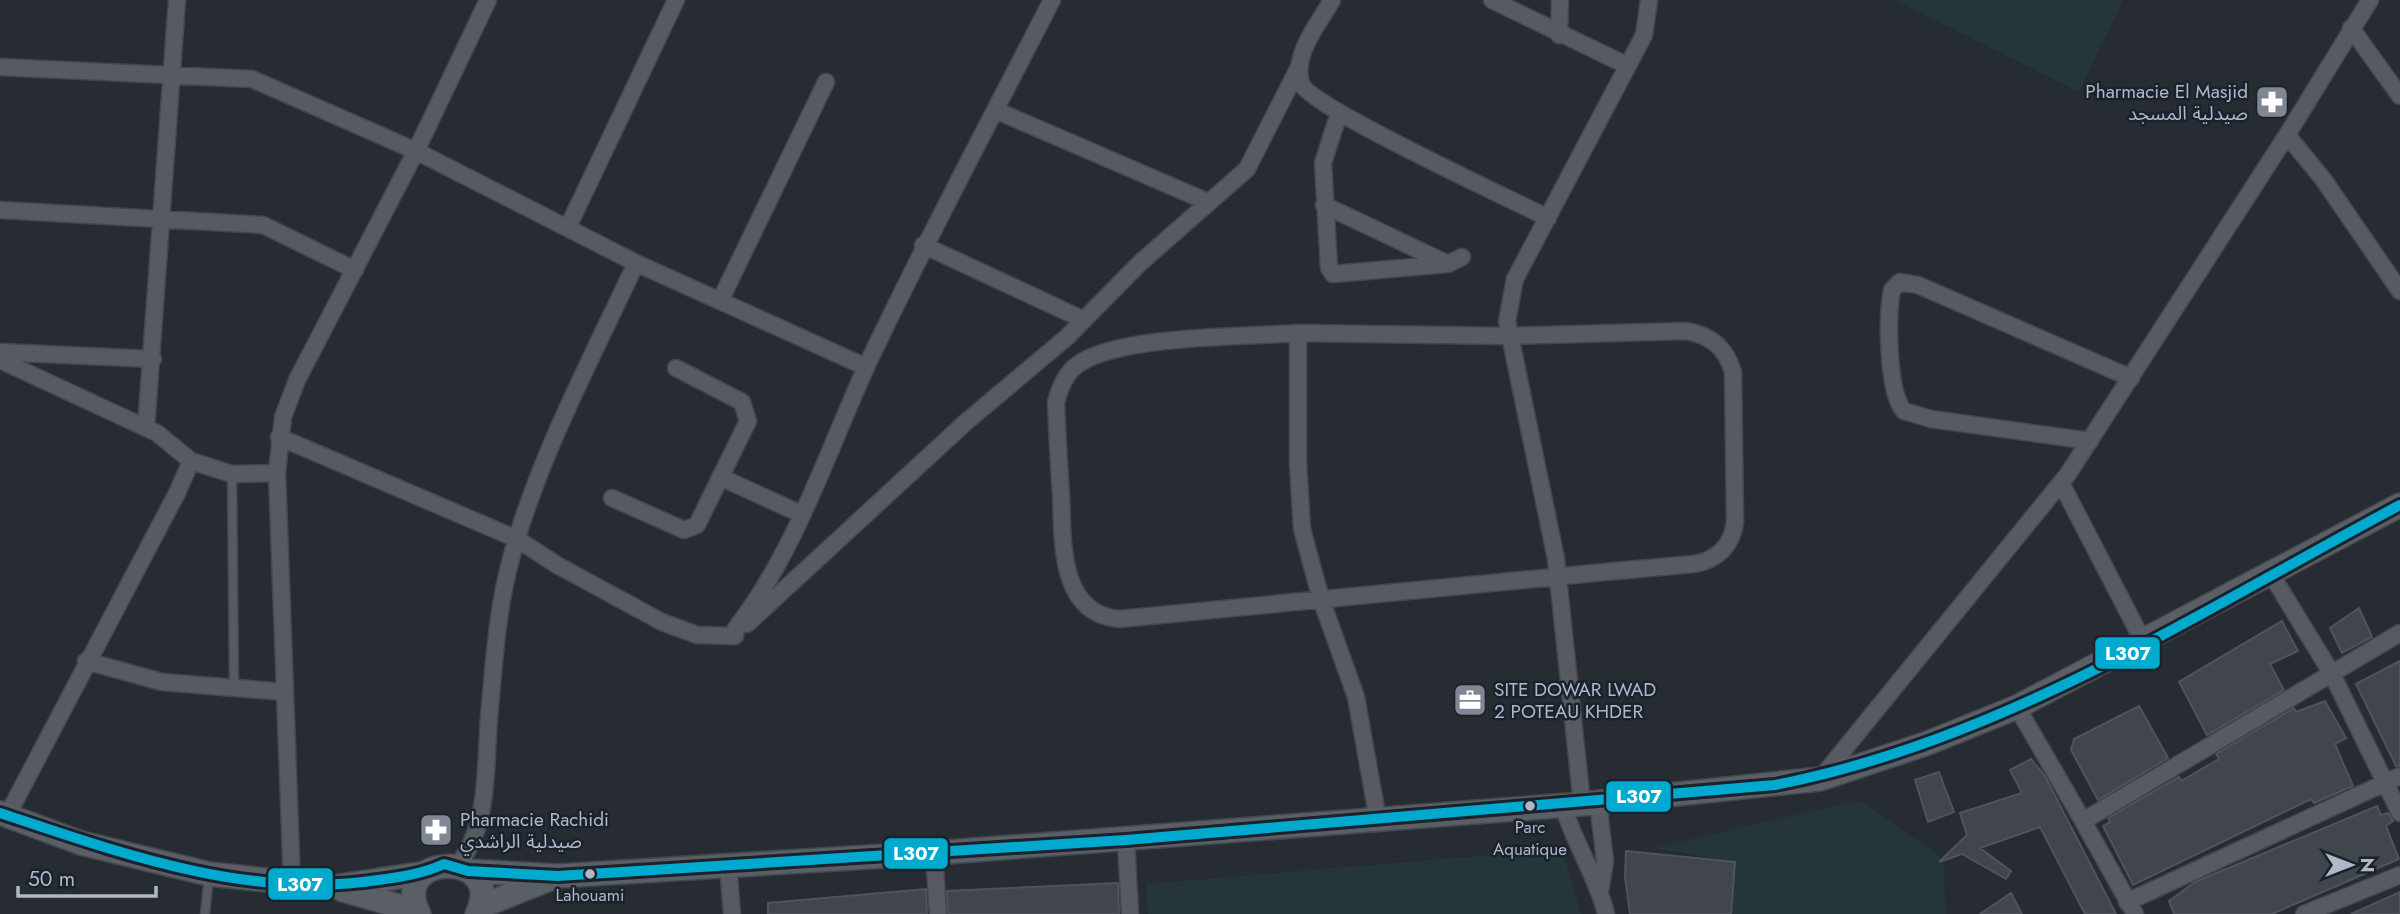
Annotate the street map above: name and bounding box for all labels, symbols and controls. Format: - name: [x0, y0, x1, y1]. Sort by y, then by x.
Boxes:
- place label: Pharmacie El Masjid صيدلية المسجد: [2085, 78, 2248, 127]
- pharmacy icon: Pharmacie El Masjid صيدلية المسجد: [2253, 83, 2291, 121]
- line badge: L307: [2094, 636, 2161, 670]
- text: L307: [2105, 640, 2151, 667]
- place label: SITE DOWAR LWAD 2 POTEAU KHDER: [1494, 676, 1656, 725]
- office icon: SITE DOWAR LWAD 2 POTEAU KHDER: [1451, 681, 1489, 719]
- line badge: L307: [1605, 780, 1672, 813]
- text: L307: [1616, 783, 1662, 810]
- marker: Parc Aquatique: [1523, 799, 1537, 813]
- place label: Pharmacie Rachidi صيدلية الراشدي: [460, 806, 609, 856]
- pharmacy icon: Pharmacie Rachidi صيدلية الراشدي: [417, 811, 455, 849]
- place label: Parc Aquatique: [1493, 815, 1567, 861]
- north arrow: [2316, 830, 2386, 900]
- line badge: L307: [883, 837, 949, 870]
- text: L307: [893, 840, 939, 867]
- scale bar: [18, 855, 156, 899]
- text: N: [2354, 857, 2381, 873]
- text: 50 m: [28, 864, 75, 894]
- line badge: L307: [267, 867, 334, 901]
- marker: Lahouami: [583, 867, 597, 881]
- text: L307: [277, 871, 323, 898]
- place label: Lahouami: [556, 883, 624, 907]

